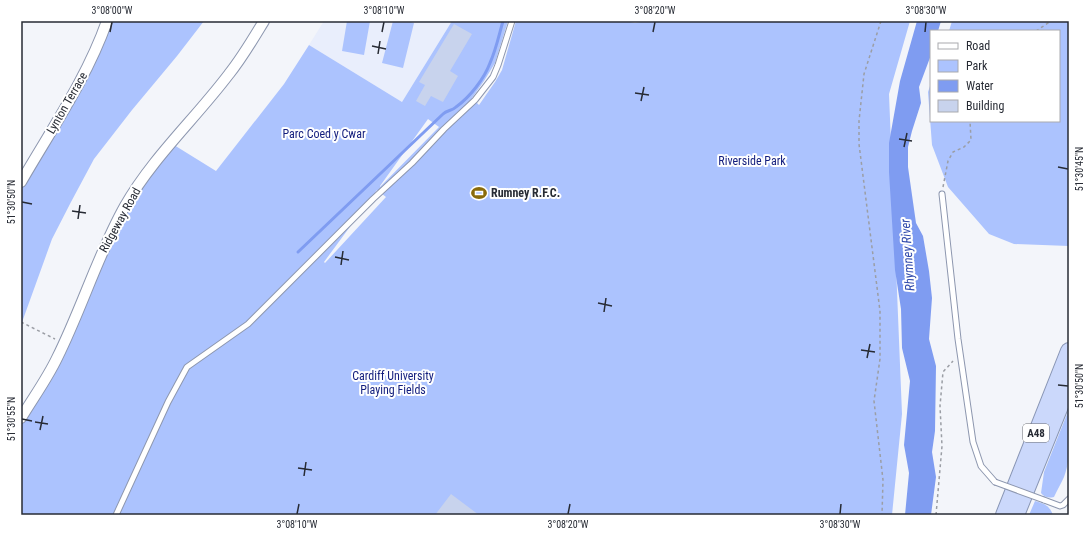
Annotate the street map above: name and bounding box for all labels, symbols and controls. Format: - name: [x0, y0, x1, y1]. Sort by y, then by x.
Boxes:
- text: 3°08'00"W: [92, 5, 133, 16]
- text: 3°08'10"W: [364, 5, 405, 16]
- text: 3°08'20"W: [635, 5, 676, 16]
- text: 3°08'30"W: [906, 5, 947, 16]
- legend: [930, 30, 1060, 122]
- text: Road: [966, 39, 990, 53]
- text: Park: [966, 59, 988, 73]
- street label: Lynton Terrace: [44, 69, 90, 136]
- text: Water: [966, 79, 994, 93]
- text: Building: [966, 99, 1004, 113]
- park label: Parc Coed y Cwar: [282, 127, 366, 141]
- text: 51°30'45"N: [1074, 147, 1085, 191]
- park label: Riverside Park: [718, 154, 786, 168]
- text: 51°30'50"N: [6, 180, 17, 224]
- sports icon: Rumney R.F.C.: [470, 184, 488, 202]
- street label: Ridgeway Road: [96, 185, 144, 255]
- place label: Rumney R.F.C.: [491, 186, 560, 200]
- water label: Rhymney River: [897, 217, 918, 292]
- text: 51°30'50"N: [1074, 364, 1085, 408]
- park label: Cardiff University Playing Fields: [352, 369, 434, 397]
- text: 51°30'55"N: [6, 397, 17, 441]
- road number: A48: [1023, 424, 1049, 442]
- text: 3°08'10"W: [277, 519, 318, 530]
- text: 3°08'20"W: [548, 519, 589, 530]
- text: 3°08'30"W: [820, 519, 861, 530]

